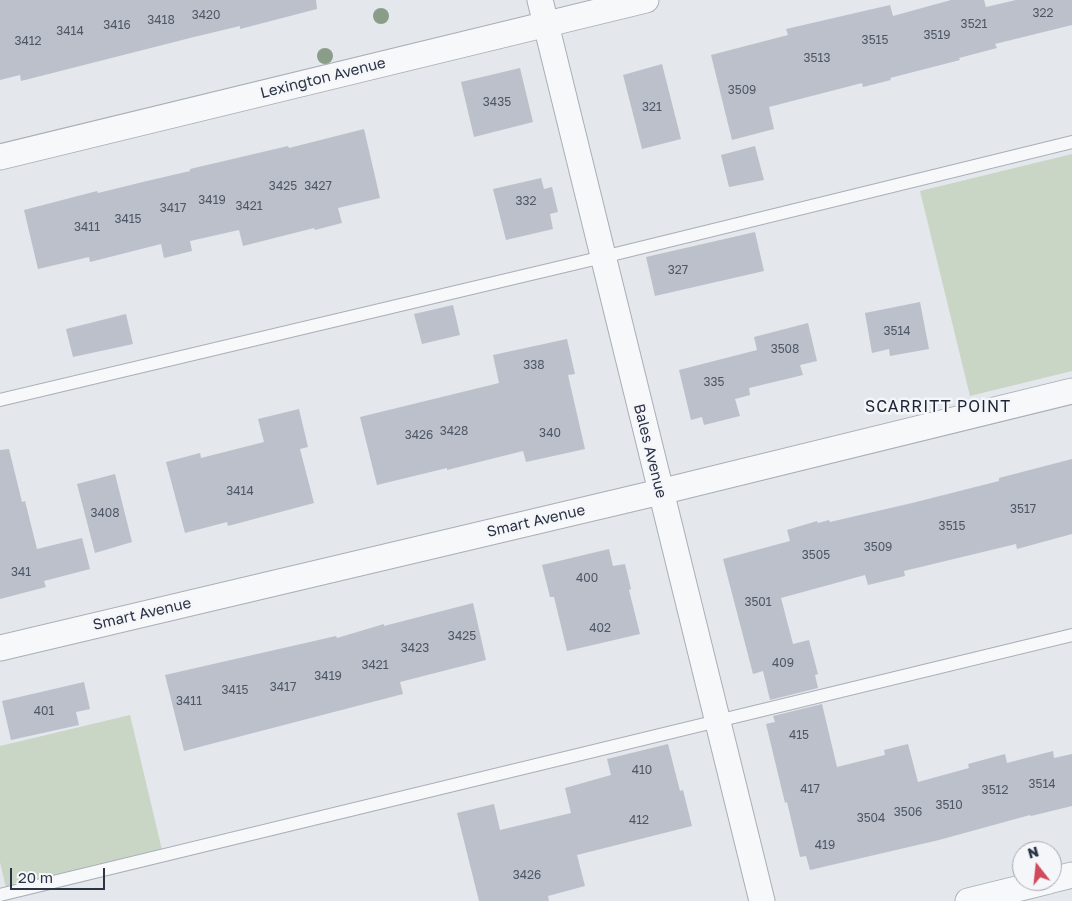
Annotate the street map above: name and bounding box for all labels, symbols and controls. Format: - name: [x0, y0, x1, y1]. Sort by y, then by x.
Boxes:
- house number: 322: [1033, 6, 1053, 20]
- house number: 3420: [192, 8, 220, 22]
- house number: 3418: [147, 13, 175, 27]
- house number: 3521: [961, 17, 987, 31]
- house number: 3416: [103, 18, 131, 32]
- house number: 3414: [56, 24, 84, 38]
- house number: 3519: [923, 28, 951, 42]
- house number: 3515: [862, 33, 888, 47]
- house number: 3412: [14, 34, 42, 48]
- house number: 3513: [804, 51, 830, 65]
- street label: Lexington Avenue: [259, 54, 387, 102]
- house number: 3509: [728, 83, 756, 97]
- house number: 3435: [483, 95, 511, 109]
- house number: 321: [642, 100, 662, 114]
- house number: 3425: [269, 179, 297, 193]
- house number: 3427: [304, 179, 332, 193]
- house number: 3419: [198, 193, 226, 207]
- house number: 332: [516, 194, 536, 208]
- house number: 3421: [235, 199, 263, 213]
- house number: 3417: [160, 201, 186, 215]
- house number: 3415: [114, 212, 142, 226]
- house number: 3411: [74, 220, 100, 234]
- house number: 327: [668, 263, 688, 277]
- house number: 3514: [883, 324, 911, 338]
- house number: 3508: [771, 342, 799, 356]
- house number: 338: [523, 358, 545, 372]
- house number: 335: [704, 375, 724, 389]
- district label: SCARRITT POINT: [863, 397, 1013, 417]
- street label: Bales Avenue: [630, 402, 670, 500]
- house number: 3428: [440, 424, 468, 438]
- house number: 340: [539, 426, 561, 440]
- house number: 3426: [405, 428, 433, 442]
- house number: 3414: [226, 484, 254, 498]
- street label: Smart Avenue: [485, 501, 587, 541]
- house number: 3517: [1010, 502, 1036, 516]
- house number: 3408: [90, 506, 120, 520]
- house number: 3515: [939, 519, 965, 533]
- house number: 3509: [864, 540, 892, 554]
- house number: 3505: [802, 548, 830, 562]
- house number: 341: [11, 565, 31, 579]
- house number: 400: [576, 571, 598, 585]
- street label: Smart Avenue: [91, 594, 193, 634]
- house number: 3501: [744, 595, 772, 609]
- house number: 402: [589, 621, 611, 635]
- house number: 3425: [448, 629, 476, 643]
- house number: 3423: [401, 641, 429, 655]
- house number: 409: [772, 656, 794, 670]
- house number: 3421: [361, 658, 389, 672]
- house number: 3419: [314, 669, 342, 683]
- house number: 3417: [270, 680, 296, 694]
- house number: 3415: [221, 683, 249, 697]
- house number: 3411: [176, 694, 202, 708]
- house number: 401: [34, 704, 54, 718]
- house number: 415: [789, 728, 809, 742]
- house number: 410: [632, 763, 652, 777]
- house number: 3514: [1028, 777, 1056, 791]
- house number: 417: [800, 782, 820, 796]
- house number: 3512: [982, 783, 1008, 797]
- house number: 3510: [935, 798, 963, 812]
- house number: 3506: [894, 805, 922, 819]
- house number: 3504: [857, 811, 885, 825]
- house number: 412: [629, 813, 649, 827]
- house number: 419: [815, 838, 835, 852]
- north arrow: [1012, 841, 1062, 891]
- text: N: [1026, 842, 1040, 862]
- scale bar: [12, 858, 108, 890]
- text: 20 m: [18, 868, 53, 886]
- house number: 3426: [513, 868, 541, 882]

